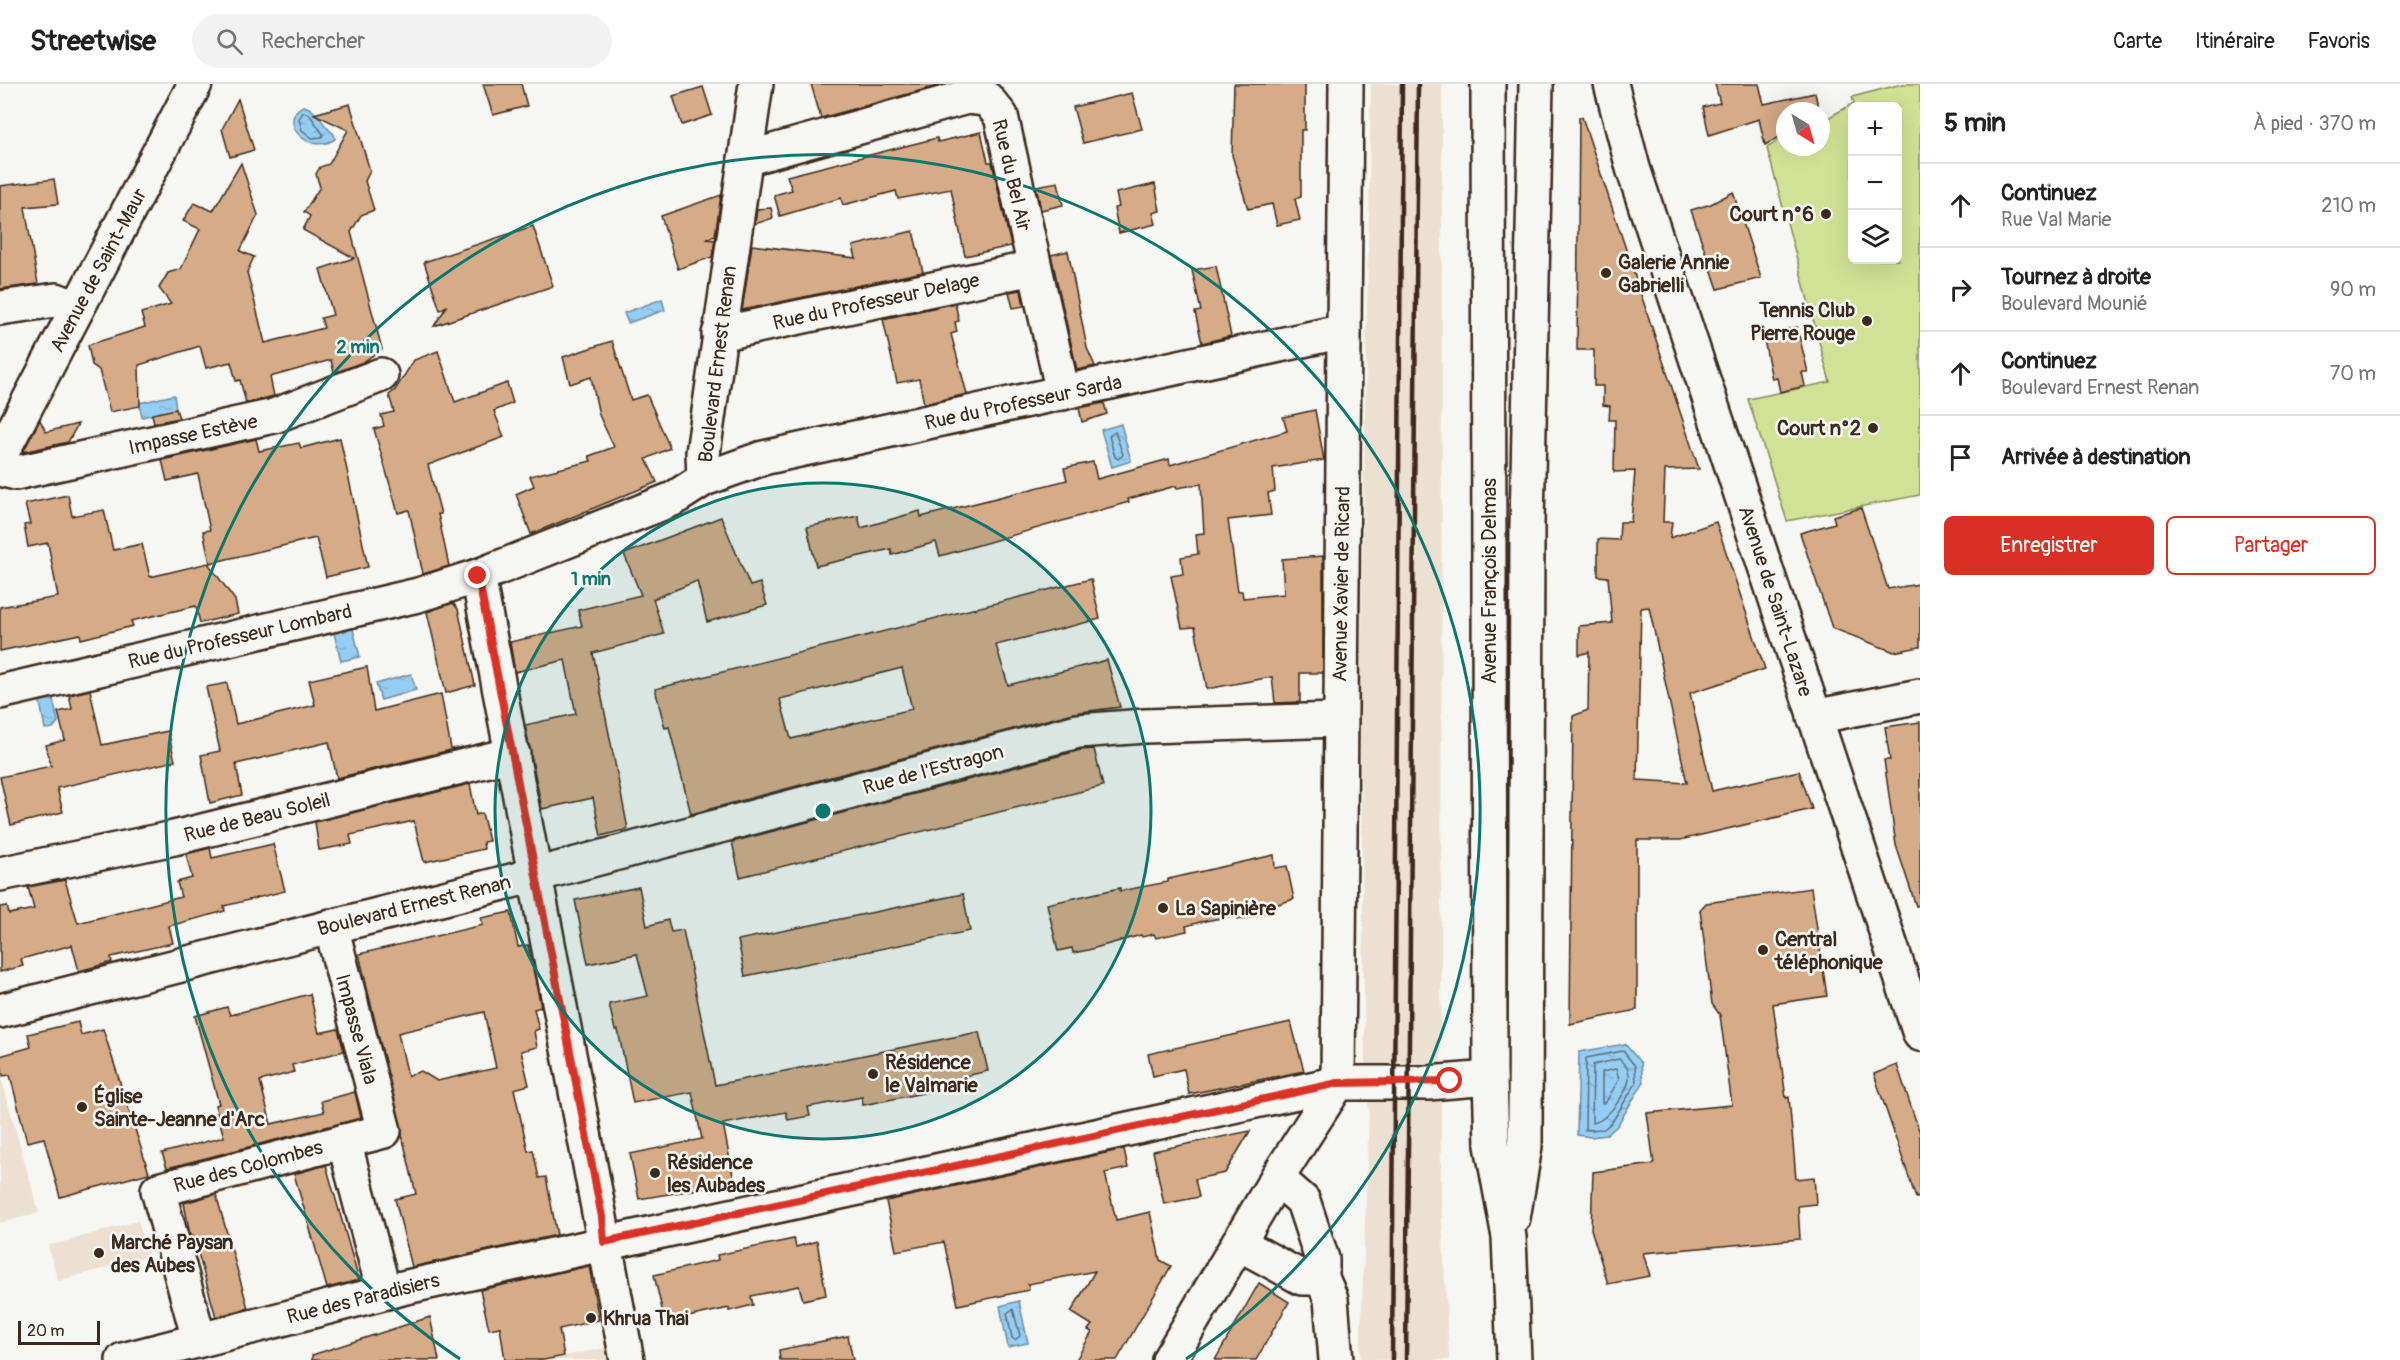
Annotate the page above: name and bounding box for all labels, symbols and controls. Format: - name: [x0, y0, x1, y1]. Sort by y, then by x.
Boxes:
- search box: [192, 14, 612, 68]
- text: Streetwise: [30, 24, 156, 59]
- icon: search: [213, 25, 246, 58]
- text: Rechercher: [261, 27, 365, 55]
- text: Carte: [2113, 28, 2162, 55]
- text: Itinéraire: [2195, 28, 2275, 55]
- text: Favoris: [2308, 28, 2370, 55]
- north arrow: [1776, 102, 1830, 156]
- map controls: [1848, 102, 1902, 264]
- button: +: [1848, 102, 1902, 156]
- text: 5 min: [1944, 107, 2006, 139]
- text: À pied · 370 m: [2253, 111, 2376, 136]
- street label: Rue du Bel Air: [987, 117, 1037, 233]
- button: −: [1848, 156, 1902, 210]
- text: Continuez: [2001, 179, 2097, 207]
- street label: Avenue de Saint-Maur: [45, 184, 152, 357]
- icon: ahead: [1944, 189, 1977, 222]
- text: 210 m: [2321, 193, 2376, 218]
- place label: Court n°6: [1730, 202, 1814, 227]
- marker: Court n°6: [1819, 207, 1833, 221]
- text: Rue Val Marie: [2001, 207, 2111, 232]
- button: layers: [1848, 210, 1902, 264]
- place label: Galerie Annie Gabrielli: [1618, 250, 1730, 298]
- text: Tournez à droite: [2001, 263, 2151, 291]
- street label: Boulevard Ernest Renan: [693, 264, 742, 464]
- marker: Galerie Annie Gabrielli: [1599, 266, 1613, 280]
- street label: Rue du Professeur Delage: [771, 267, 982, 336]
- icon: right: [1944, 273, 1977, 306]
- text: 90 m: [2330, 277, 2376, 302]
- text: Boulevard Mounié: [2001, 291, 2148, 316]
- place label: Tennis Club Pierre Rouge: [1750, 298, 1856, 346]
- marker: Tennis Club Pierre Rouge: [1860, 314, 1874, 328]
- text: 2 min: [336, 336, 380, 359]
- text: Continuez: [2001, 347, 2097, 375]
- icon: ahead: [1944, 357, 1977, 390]
- text: 70 m: [2330, 361, 2376, 386]
- street label: Rue du Professeur Sarda: [922, 369, 1124, 436]
- text: Boulevard Ernest Renan: [2001, 375, 2199, 400]
- street label: Impasse Estève: [126, 409, 260, 460]
- place label: Court n°2: [1777, 416, 1861, 441]
- marker: Court n°2: [1866, 421, 1880, 435]
- icon: arrive: [1944, 441, 1977, 474]
- text: Arrivée à destination: [2001, 443, 2191, 471]
- street label: Avenue François Delmas: [1477, 478, 1502, 684]
- street label: Avenue Xavier de Ricard: [1327, 486, 1356, 682]
- street label: Avenue de Saint-Lazare: [1733, 503, 1818, 700]
- button: Enregistrer: [1944, 516, 2154, 575]
- button: Partager: [2166, 516, 2376, 575]
- route end: [464, 562, 490, 588]
- text: 1 min: [571, 568, 611, 591]
- street label: Rue du Professeur Lombard: [126, 599, 355, 674]
- street label: Rue de l'Estragon: [860, 739, 1006, 800]
- street label: Rue de Beau Soleil: [181, 787, 333, 848]
- centre of rings: [813, 801, 833, 821]
- street label: Boulevard Ernest Renan: [315, 869, 513, 942]
- place label: La Sapinière: [1175, 896, 1277, 921]
- marker: La Sapinière: [1156, 901, 1170, 915]
- place label: Central téléphonique: [1774, 927, 1884, 975]
- marker: Central téléphonique: [1756, 943, 1770, 957]
- street label: Impasse Viala: [330, 971, 383, 1087]
- place label: Résidence le Valmarie: [885, 1050, 979, 1098]
- marker: Résidence le Valmarie: [866, 1067, 880, 1081]
- route start: [1436, 1067, 1462, 1093]
- place label: Église Sainte-Jeanne d'Arc: [94, 1084, 265, 1132]
- marker: Église Sainte-Jeanne d'Arc: [75, 1100, 89, 1114]
- street label: Rue des Colombes: [171, 1135, 325, 1198]
- place label: Résidence les Aubades: [667, 1150, 765, 1198]
- marker: Résidence les Aubades: [648, 1166, 662, 1180]
- place label: Marché Paysan des Aubes: [111, 1230, 233, 1278]
- marker: Marché Paysan des Aubes: [92, 1246, 106, 1260]
- street label: Rue des Paradisiers: [284, 1267, 442, 1330]
- place label: Khrua Thai: [603, 1306, 689, 1331]
- marker: Khrua Thai: [584, 1311, 598, 1325]
- scale bar: [18, 1318, 100, 1346]
- text: 20 m: [27, 1321, 65, 1341]

